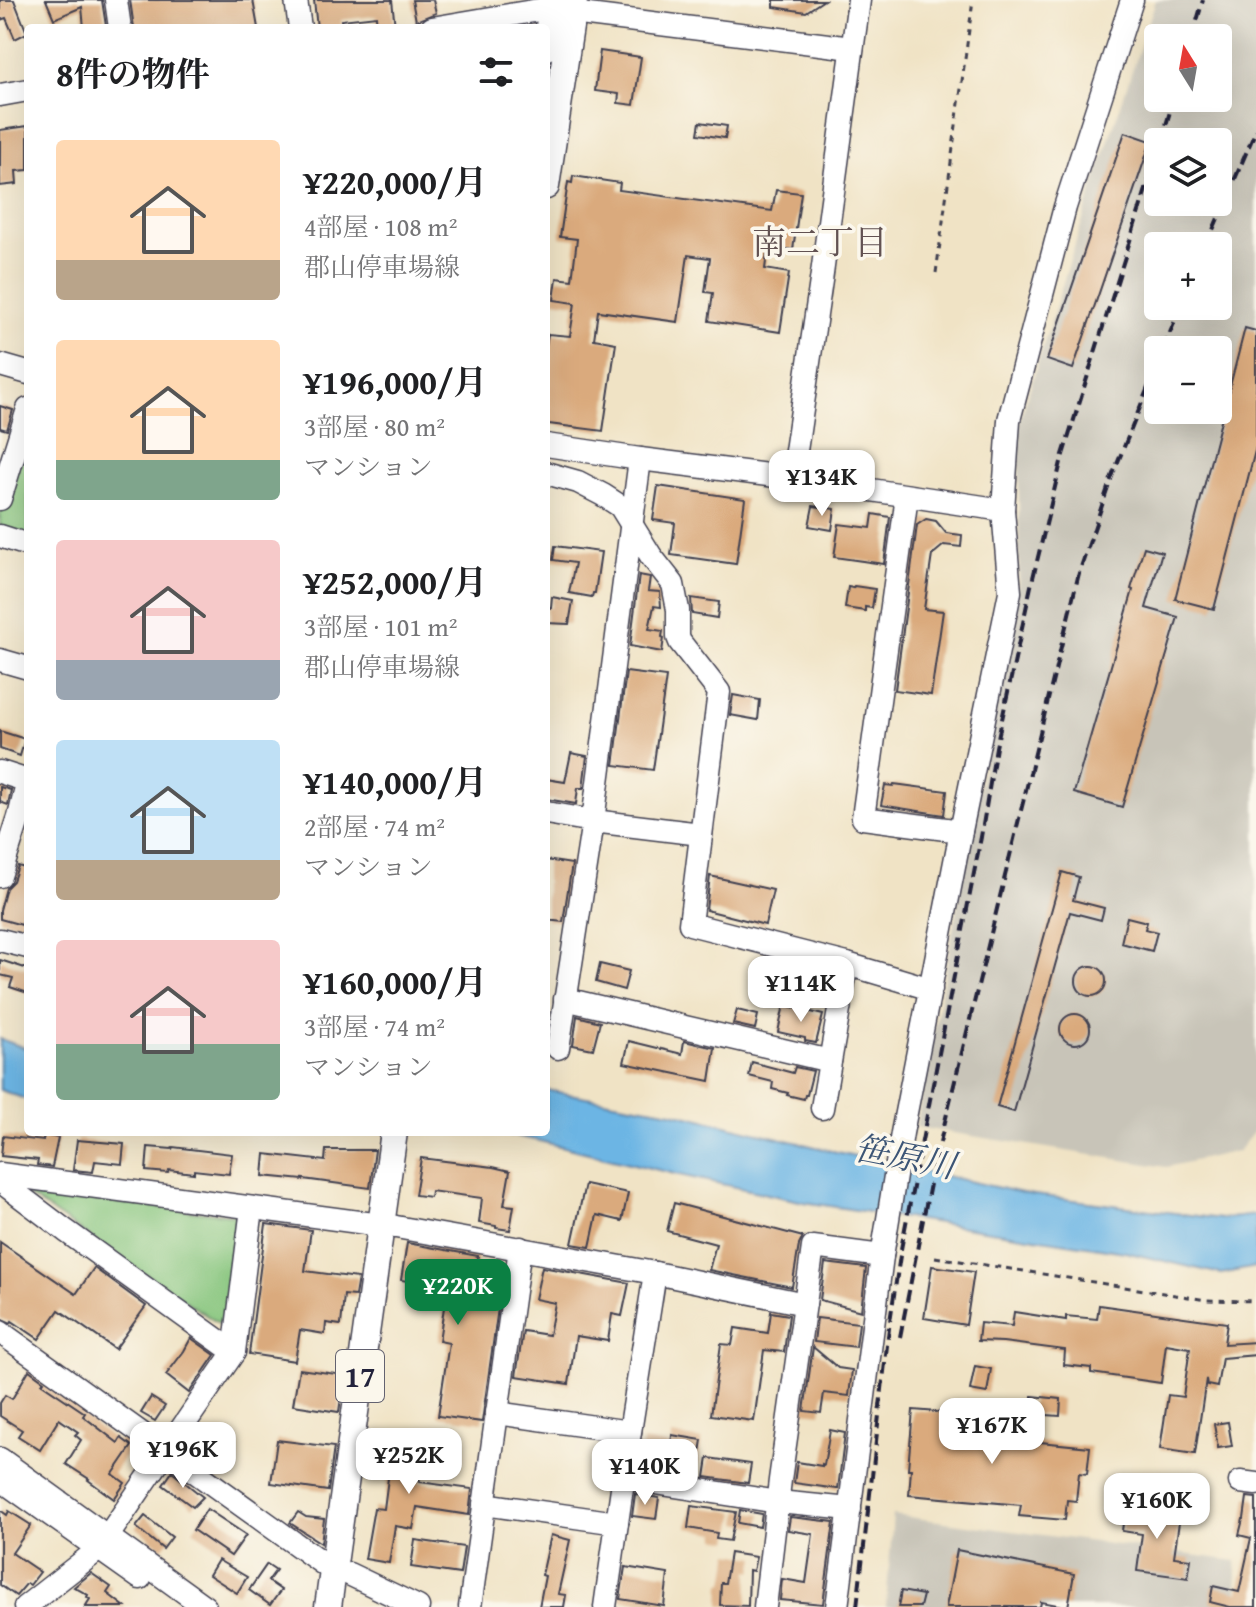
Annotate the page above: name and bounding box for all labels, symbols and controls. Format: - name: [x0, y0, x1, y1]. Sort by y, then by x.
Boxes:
- north arrow: [1144, 24, 1232, 112]
- map controls: [1144, 24, 1232, 424]
- text: 8件の物件: [56, 49, 210, 98]
- icon: filters: [474, 50, 518, 94]
- button: layers: [1144, 128, 1232, 216]
- text: ¥220,000/月: [304, 157, 487, 206]
- icon: home: [120, 172, 216, 268]
- text: 4部屋 · 108 m²: [304, 207, 458, 246]
- district label: 南二丁目: [752, 217, 888, 266]
- button: +: [1144, 232, 1232, 320]
- text: 郡山停車場線: [304, 247, 460, 286]
- button: −: [1144, 336, 1232, 424]
- text: ¥196,000/月: [304, 357, 487, 406]
- icon: home: [120, 372, 216, 468]
- text: 3部屋 · 80 m²: [304, 407, 445, 446]
- text: マンション: [304, 447, 433, 486]
- pin: ¥134K: [766, 450, 878, 518]
- text: ¥134K: [787, 456, 857, 495]
- text: ¥252,000/月: [304, 557, 487, 606]
- icon: home: [120, 572, 216, 668]
- text: 3部屋 · 101 m²: [304, 607, 458, 646]
- text: 郡山停車場線: [304, 647, 460, 686]
- text: ¥140,000/月: [304, 757, 487, 806]
- icon: home: [120, 772, 216, 868]
- text: 2部屋 · 74 m²: [304, 807, 445, 846]
- text: マンション: [304, 847, 433, 886]
- pin: ¥114K: [745, 956, 857, 1024]
- text: ¥160,000/月: [304, 957, 487, 1006]
- text: ¥114K: [766, 962, 836, 1001]
- icon: home: [120, 972, 216, 1068]
- text: 3部屋 · 74 m²: [304, 1007, 445, 1046]
- text: マンション: [304, 1047, 433, 1086]
- water label: 笹原川: [850, 1122, 964, 1191]
- pin: ¥220K: [402, 1259, 514, 1327]
- text: ¥220K: [423, 1265, 493, 1304]
- road number: 17: [336, 1350, 384, 1402]
- pin: ¥167K: [936, 1398, 1048, 1466]
- text: ¥167K: [957, 1404, 1027, 1443]
- pin: ¥196K: [127, 1422, 239, 1490]
- text: ¥196K: [148, 1428, 218, 1467]
- pin: ¥252K: [353, 1428, 465, 1496]
- text: ¥252K: [374, 1434, 444, 1473]
- pin: ¥140K: [589, 1439, 701, 1507]
- text: ¥140K: [610, 1445, 680, 1484]
- pin: ¥160K: [1101, 1473, 1213, 1541]
- text: ¥160K: [1122, 1479, 1192, 1518]

